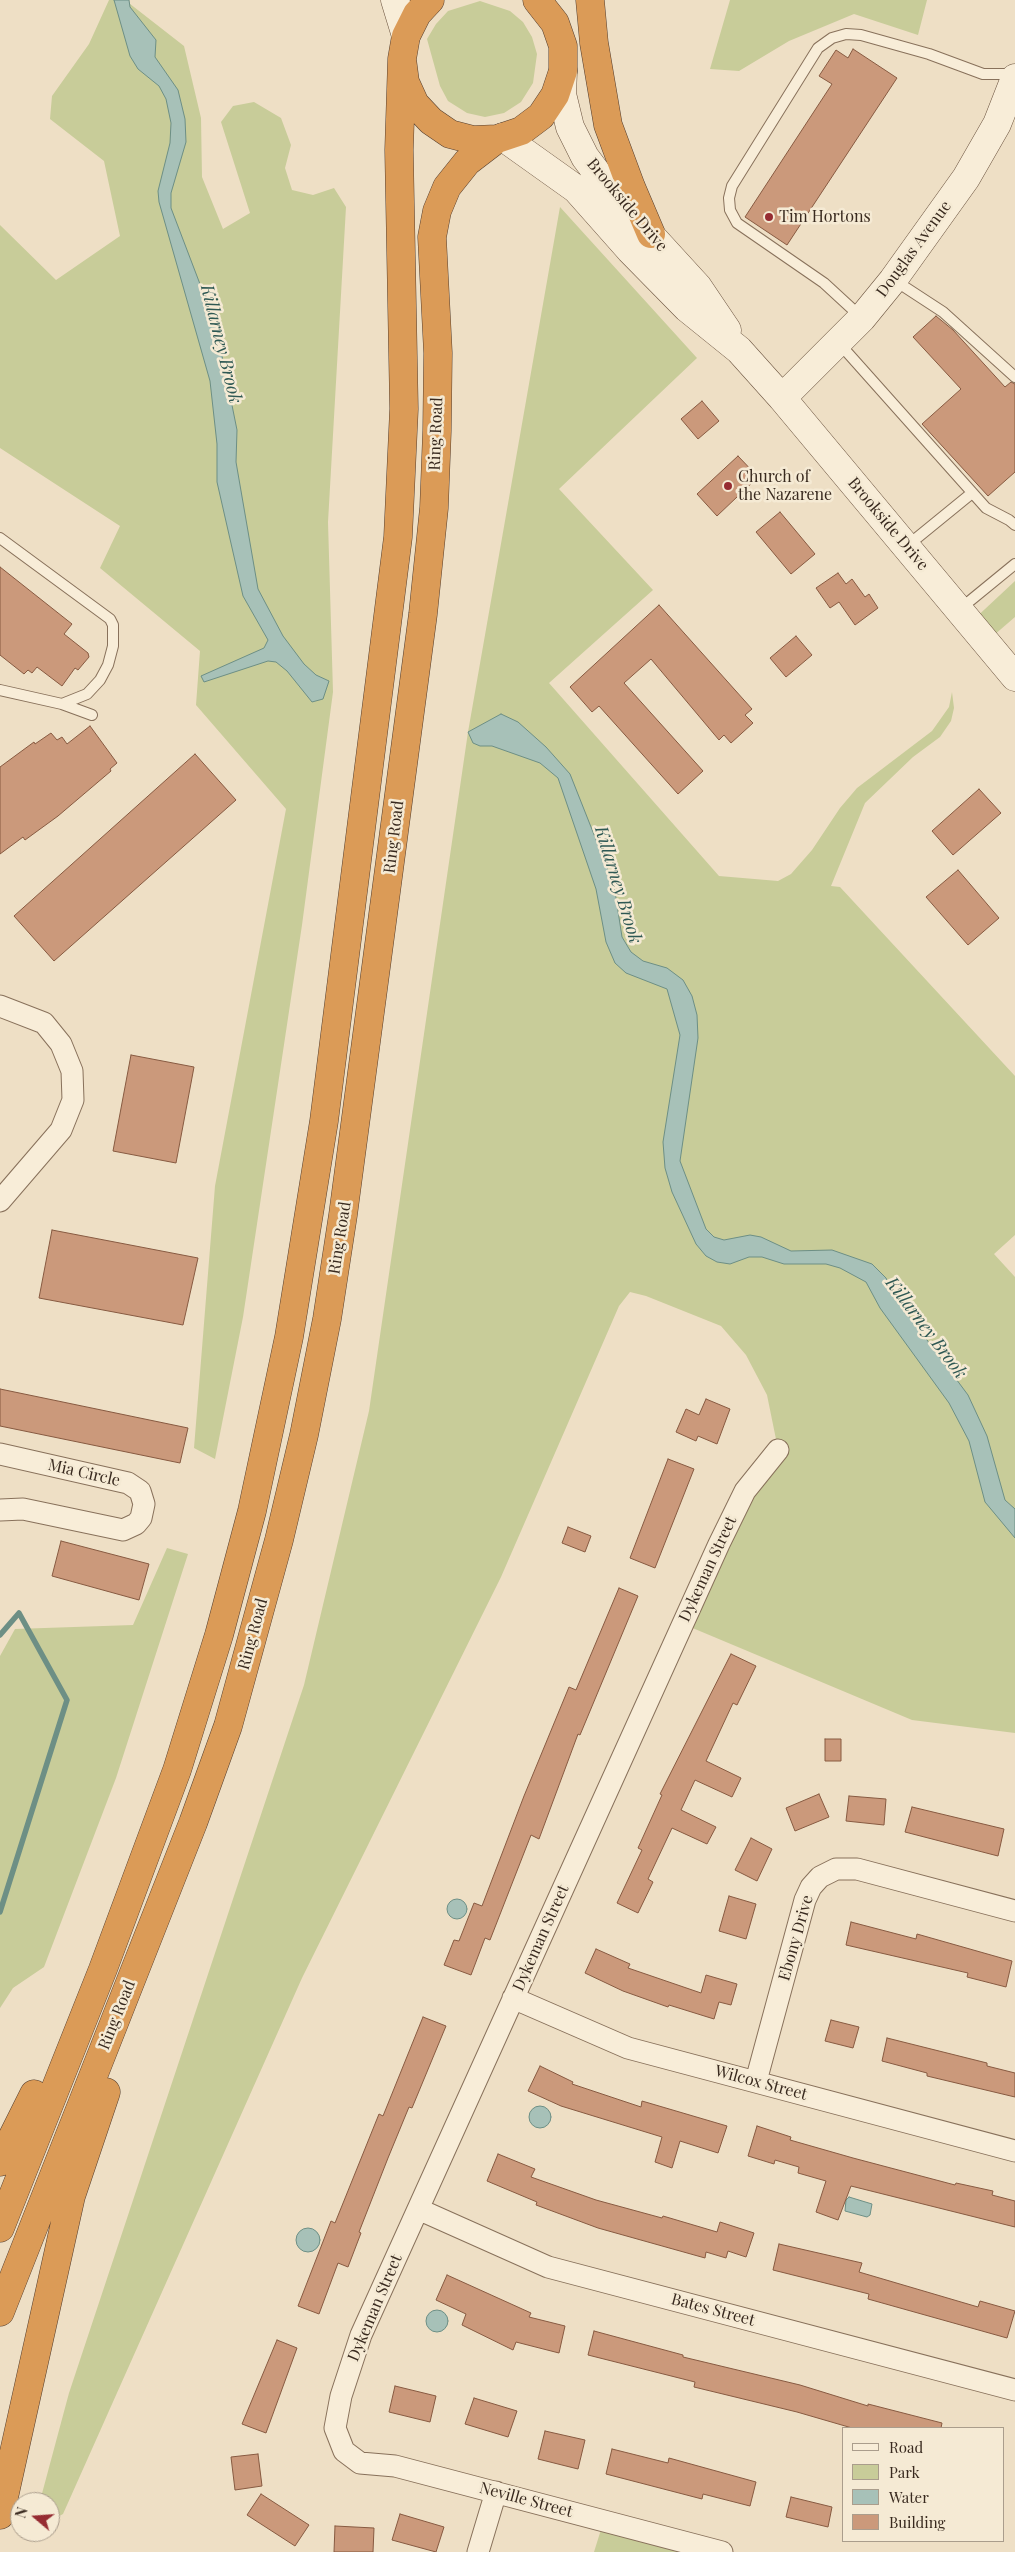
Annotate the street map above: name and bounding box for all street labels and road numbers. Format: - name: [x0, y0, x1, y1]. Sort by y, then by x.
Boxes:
- street label: Brookside Drive: [583, 155, 671, 255]
- street label: Douglas Avenue: [873, 197, 955, 301]
- street label: Ring Road: [425, 397, 447, 471]
- street label: Brookside Drive: [844, 474, 932, 574]
- street label: Ring Road: [380, 799, 408, 875]
- street label: Ring Road: [325, 1200, 355, 1276]
- street label: Mia Circle: [46, 1455, 122, 1491]
- street label: Dykeman Street: [675, 1513, 741, 1625]
- street label: Ring Road: [234, 1596, 272, 1672]
- street label: Dykeman Street: [509, 1882, 573, 1994]
- street label: Ebony Drive: [775, 1893, 817, 1983]
- street label: Ring Road: [94, 1977, 140, 2053]
- street label: Wilcox Street: [713, 2061, 809, 2105]
- street label: Dykeman Street: [344, 2252, 406, 2364]
- street label: Bates Street: [669, 2290, 757, 2330]
- street label: Neville Street: [477, 2478, 575, 2522]

